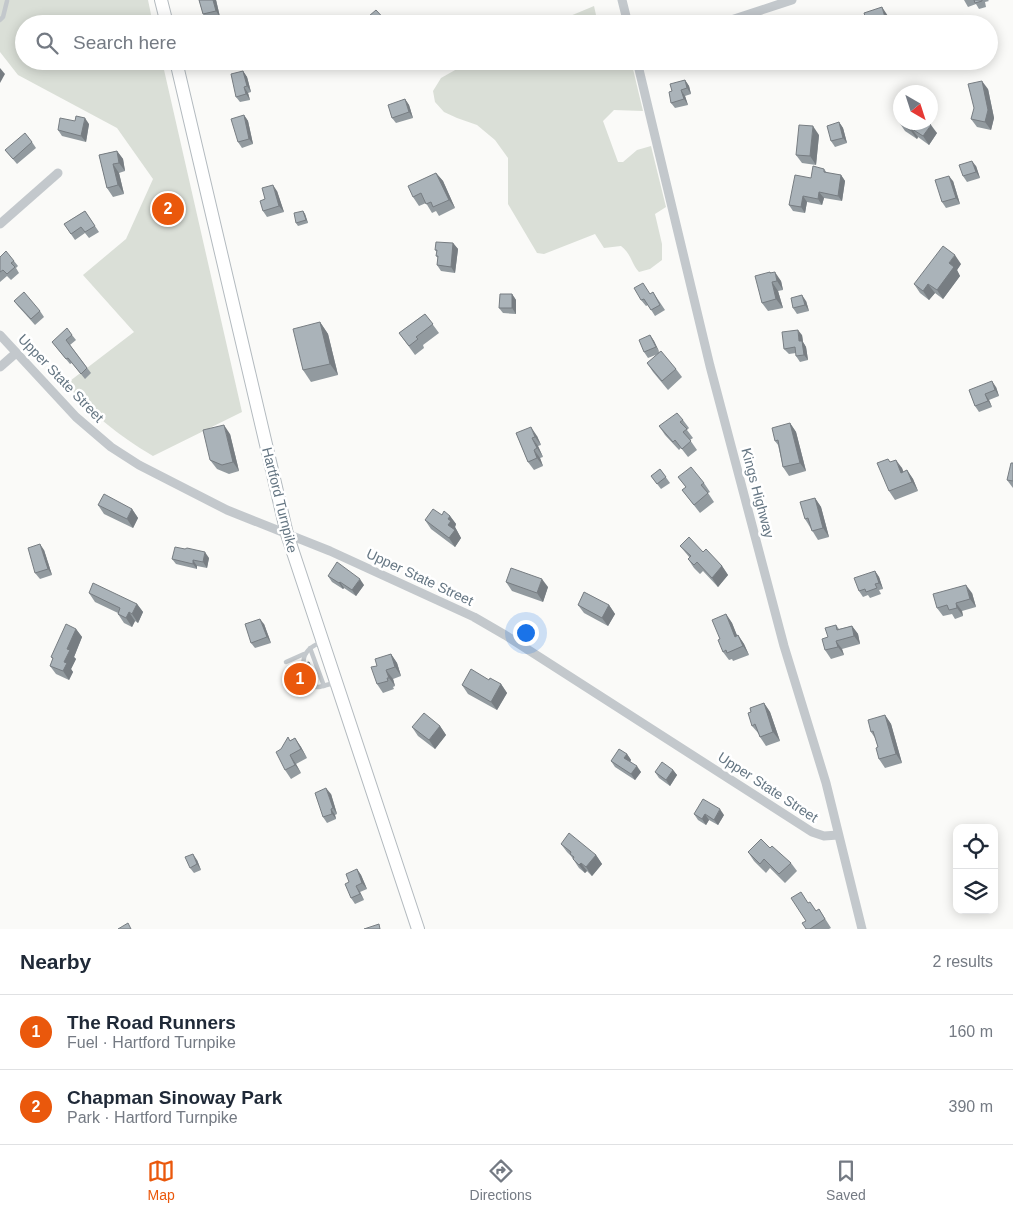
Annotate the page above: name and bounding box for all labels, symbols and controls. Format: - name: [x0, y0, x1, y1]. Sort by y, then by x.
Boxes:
- search box: [15, 15, 998, 70]
- icon: search: [33, 29, 61, 57]
- text: Search here: [73, 32, 177, 53]
- north arrow: [893, 85, 938, 130]
- pin: 2: [152, 190, 184, 228]
- street label: Upper State Street: [15, 331, 107, 425]
- street label: Hartford Turnpike: [259, 446, 301, 555]
- street label: Kings Highway: [738, 446, 778, 540]
- street label: Upper State Street: [364, 545, 476, 609]
- your location: [513, 620, 539, 646]
- pin: 1: [284, 660, 316, 698]
- street label: Upper State Street: [715, 749, 821, 825]
- map controls: [953, 824, 998, 914]
- button: locate: [953, 824, 998, 869]
- button: layers: [953, 869, 998, 914]
- text: Nearby: [20, 950, 91, 973]
- text: 2 results: [933, 953, 993, 970]
- text: The Road Runners: [67, 1012, 236, 1033]
- text: 1: [32, 1023, 40, 1040]
- text: 160 m: [949, 1023, 993, 1040]
- text: Fuel · Hartford Turnpike: [67, 1034, 236, 1051]
- text: Chapman Sinoway Park: [67, 1087, 282, 1108]
- text: 2: [32, 1098, 40, 1115]
- text: 390 m: [949, 1098, 993, 1115]
- text: Park · Hartford Turnpike: [67, 1109, 238, 1126]
- tab: Map: [147, 1157, 175, 1203]
- tab: Directions: [470, 1157, 532, 1203]
- tab: Saved: [826, 1157, 866, 1203]

